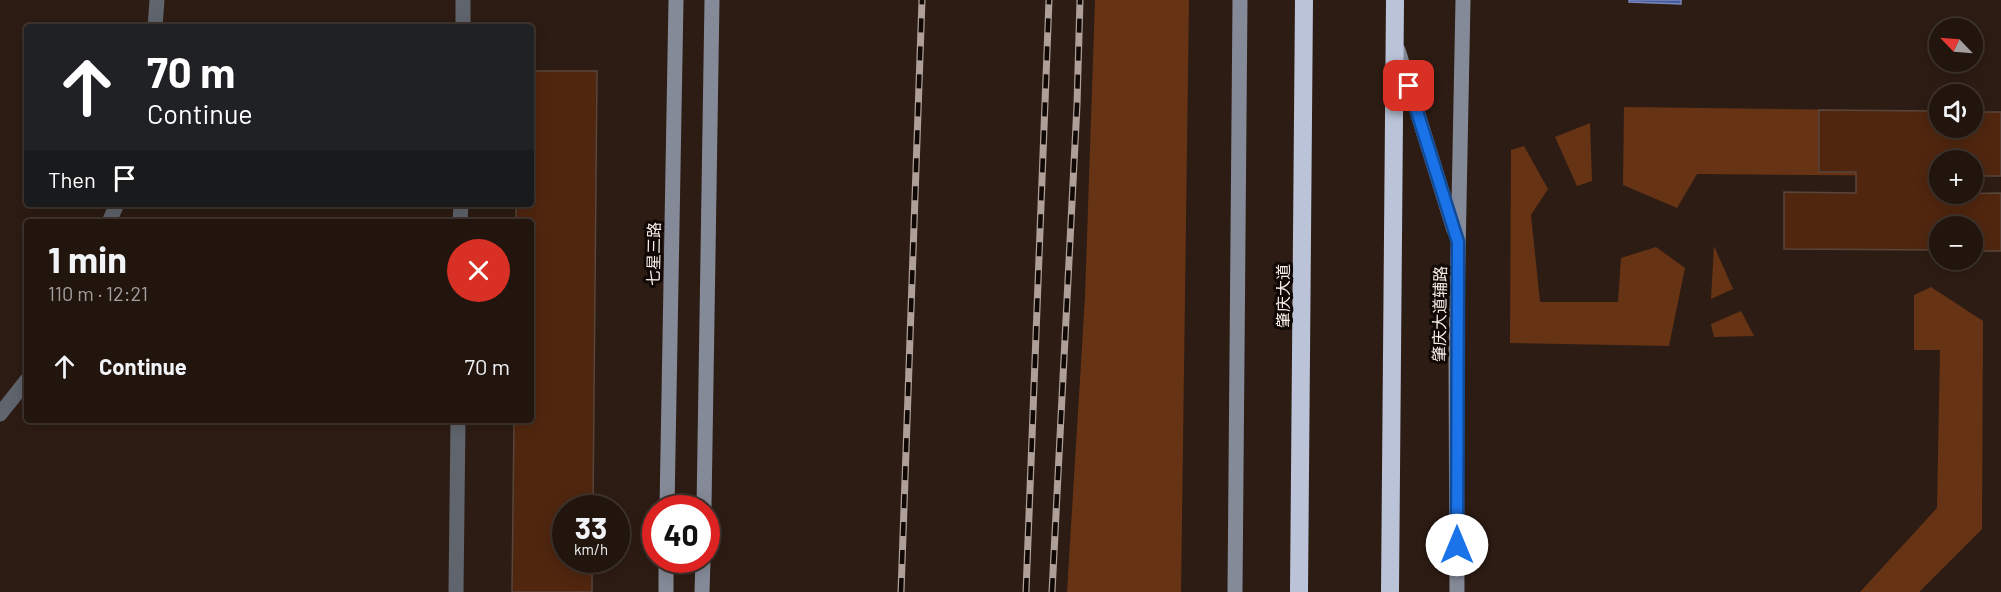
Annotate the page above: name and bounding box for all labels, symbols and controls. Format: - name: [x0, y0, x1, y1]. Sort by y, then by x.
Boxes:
- north arrow: [1929, 18, 1983, 72]
- map controls: [1929, 18, 1983, 270]
- text: 70 m: [147, 46, 235, 96]
- icon: ahead: [48, 48, 126, 126]
- pin: [1383, 60, 1434, 111]
- icon: arrive: [1392, 69, 1425, 102]
- button: sound: [1929, 84, 1983, 138]
- text: Continue: [147, 97, 253, 129]
- button: +: [1929, 150, 1983, 204]
- icon: arrive: [108, 162, 141, 195]
- text: Then: [48, 166, 96, 192]
- button: −: [1929, 216, 1983, 270]
- street label: 七星三路: [643, 222, 663, 286]
- text: 1 min: [48, 237, 127, 280]
- button: close: [447, 239, 510, 302]
- street label: 肇庆大道: [1273, 264, 1292, 328]
- street label: 肇庆大道辅路: [1429, 266, 1449, 362]
- text: 110 m · 12:21: [48, 281, 148, 305]
- icon: ahead: [48, 350, 81, 383]
- text: Continue: [99, 353, 187, 379]
- text: 70 m: [465, 353, 510, 379]
- speed limit sign: 40: [642, 495, 720, 573]
- text: 33: [575, 509, 607, 545]
- position arrow: [1425, 513, 1489, 577]
- text: km/h: [574, 540, 608, 558]

